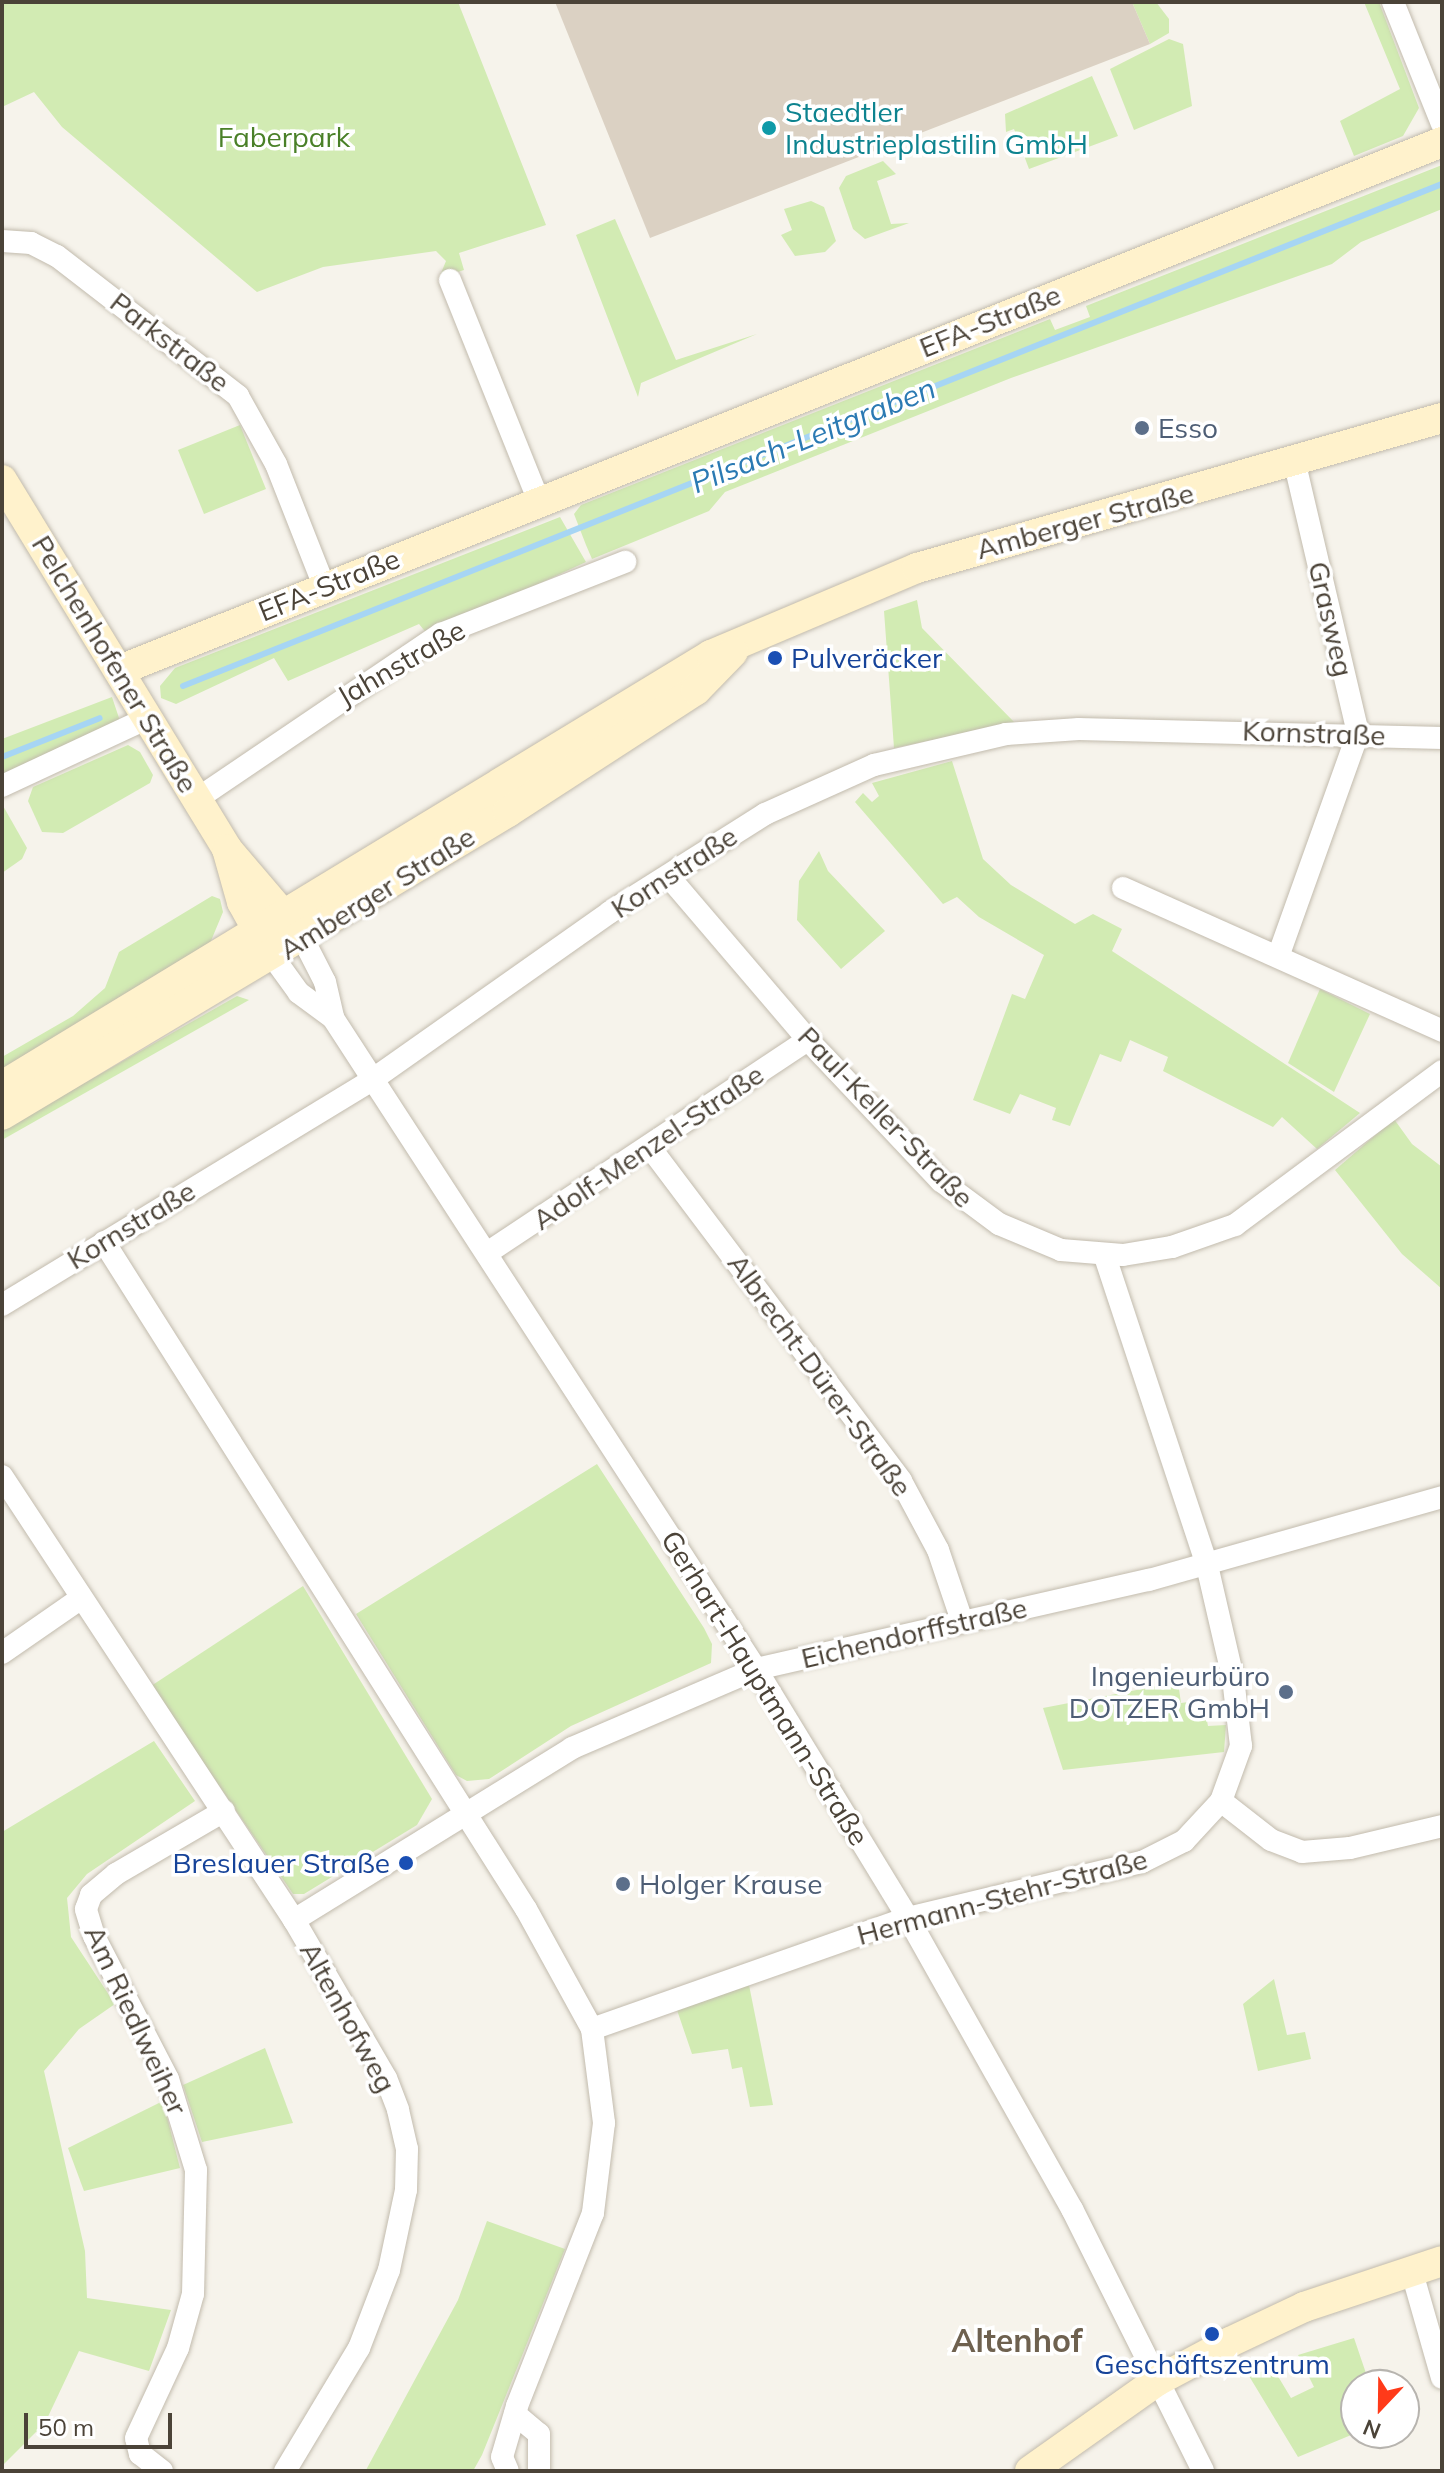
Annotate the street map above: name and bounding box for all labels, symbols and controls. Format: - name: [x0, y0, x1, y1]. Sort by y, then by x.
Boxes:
- place label: Staedtler Industrieplastilin GmbH: [785, 95, 1088, 161]
- marker: Staedtler Industrieplastilin GmbH: [760, 119, 778, 137]
- park label: Faberpark: [218, 120, 350, 154]
- street label: EFA-Straße: [915, 278, 1065, 364]
- street label: Parkstraße: [104, 285, 236, 399]
- water label: Pilsach-Leitgraben: [685, 369, 941, 501]
- place label: Esso: [1158, 411, 1218, 445]
- marker: Esso: [1133, 419, 1151, 437]
- street label: Amberger Straße: [973, 476, 1197, 566]
- street label: Pelchenhofener Straße: [25, 529, 205, 799]
- street label: EFA-Straße: [254, 542, 404, 628]
- street label: Grasweg: [1301, 558, 1361, 680]
- street label: Jahnstraße: [331, 613, 471, 713]
- place label: Pulveräcker: [791, 641, 942, 675]
- marker: Pulveräcker: [766, 649, 784, 667]
- street label: Kornstraße: [1242, 714, 1386, 752]
- street label: Amberger Straße: [273, 819, 481, 967]
- street label: Kornstraße: [605, 819, 743, 925]
- street label: Paul-Keller-Straße: [791, 1020, 981, 1214]
- street label: Adolf-Menzel-Straße: [526, 1057, 770, 1237]
- street label: Kornstraße: [61, 1174, 201, 1276]
- street label: Albrecht-Dürer-Straße: [721, 1247, 919, 1503]
- street label: Gerhart-Hauptmann-Straße: [654, 1524, 876, 1852]
- street label: Eichendorffstraße: [798, 1591, 1030, 1675]
- place label: Ingenieurbüro DOTZER GmbH: [1069, 1659, 1270, 1725]
- marker: Ingenieurbüro DOTZER GmbH: [1277, 1683, 1295, 1701]
- street label: Hermann-Stehr-Straße: [853, 1842, 1151, 1952]
- place label: Breslauer Straße: [173, 1846, 390, 1880]
- marker: Breslauer Straße: [397, 1854, 415, 1872]
- place label: Holger Krause: [639, 1867, 823, 1901]
- marker: Holger Krause: [614, 1875, 632, 1893]
- street label: Am Riedlweiher: [77, 1920, 195, 2120]
- street label: Altenhofweg: [293, 1936, 403, 2098]
- district label: Altenhof: [951, 2321, 1083, 2359]
- marker: Geschäftszentrum: [1203, 2325, 1221, 2343]
- place label: Geschäftszentrum: [1094, 2347, 1330, 2381]
- north arrow: [1340, 2369, 1420, 2449]
- scale bar: [28, 2397, 176, 2447]
- text: 50 m: [38, 2412, 94, 2442]
- text: N: [1359, 2413, 1385, 2445]

